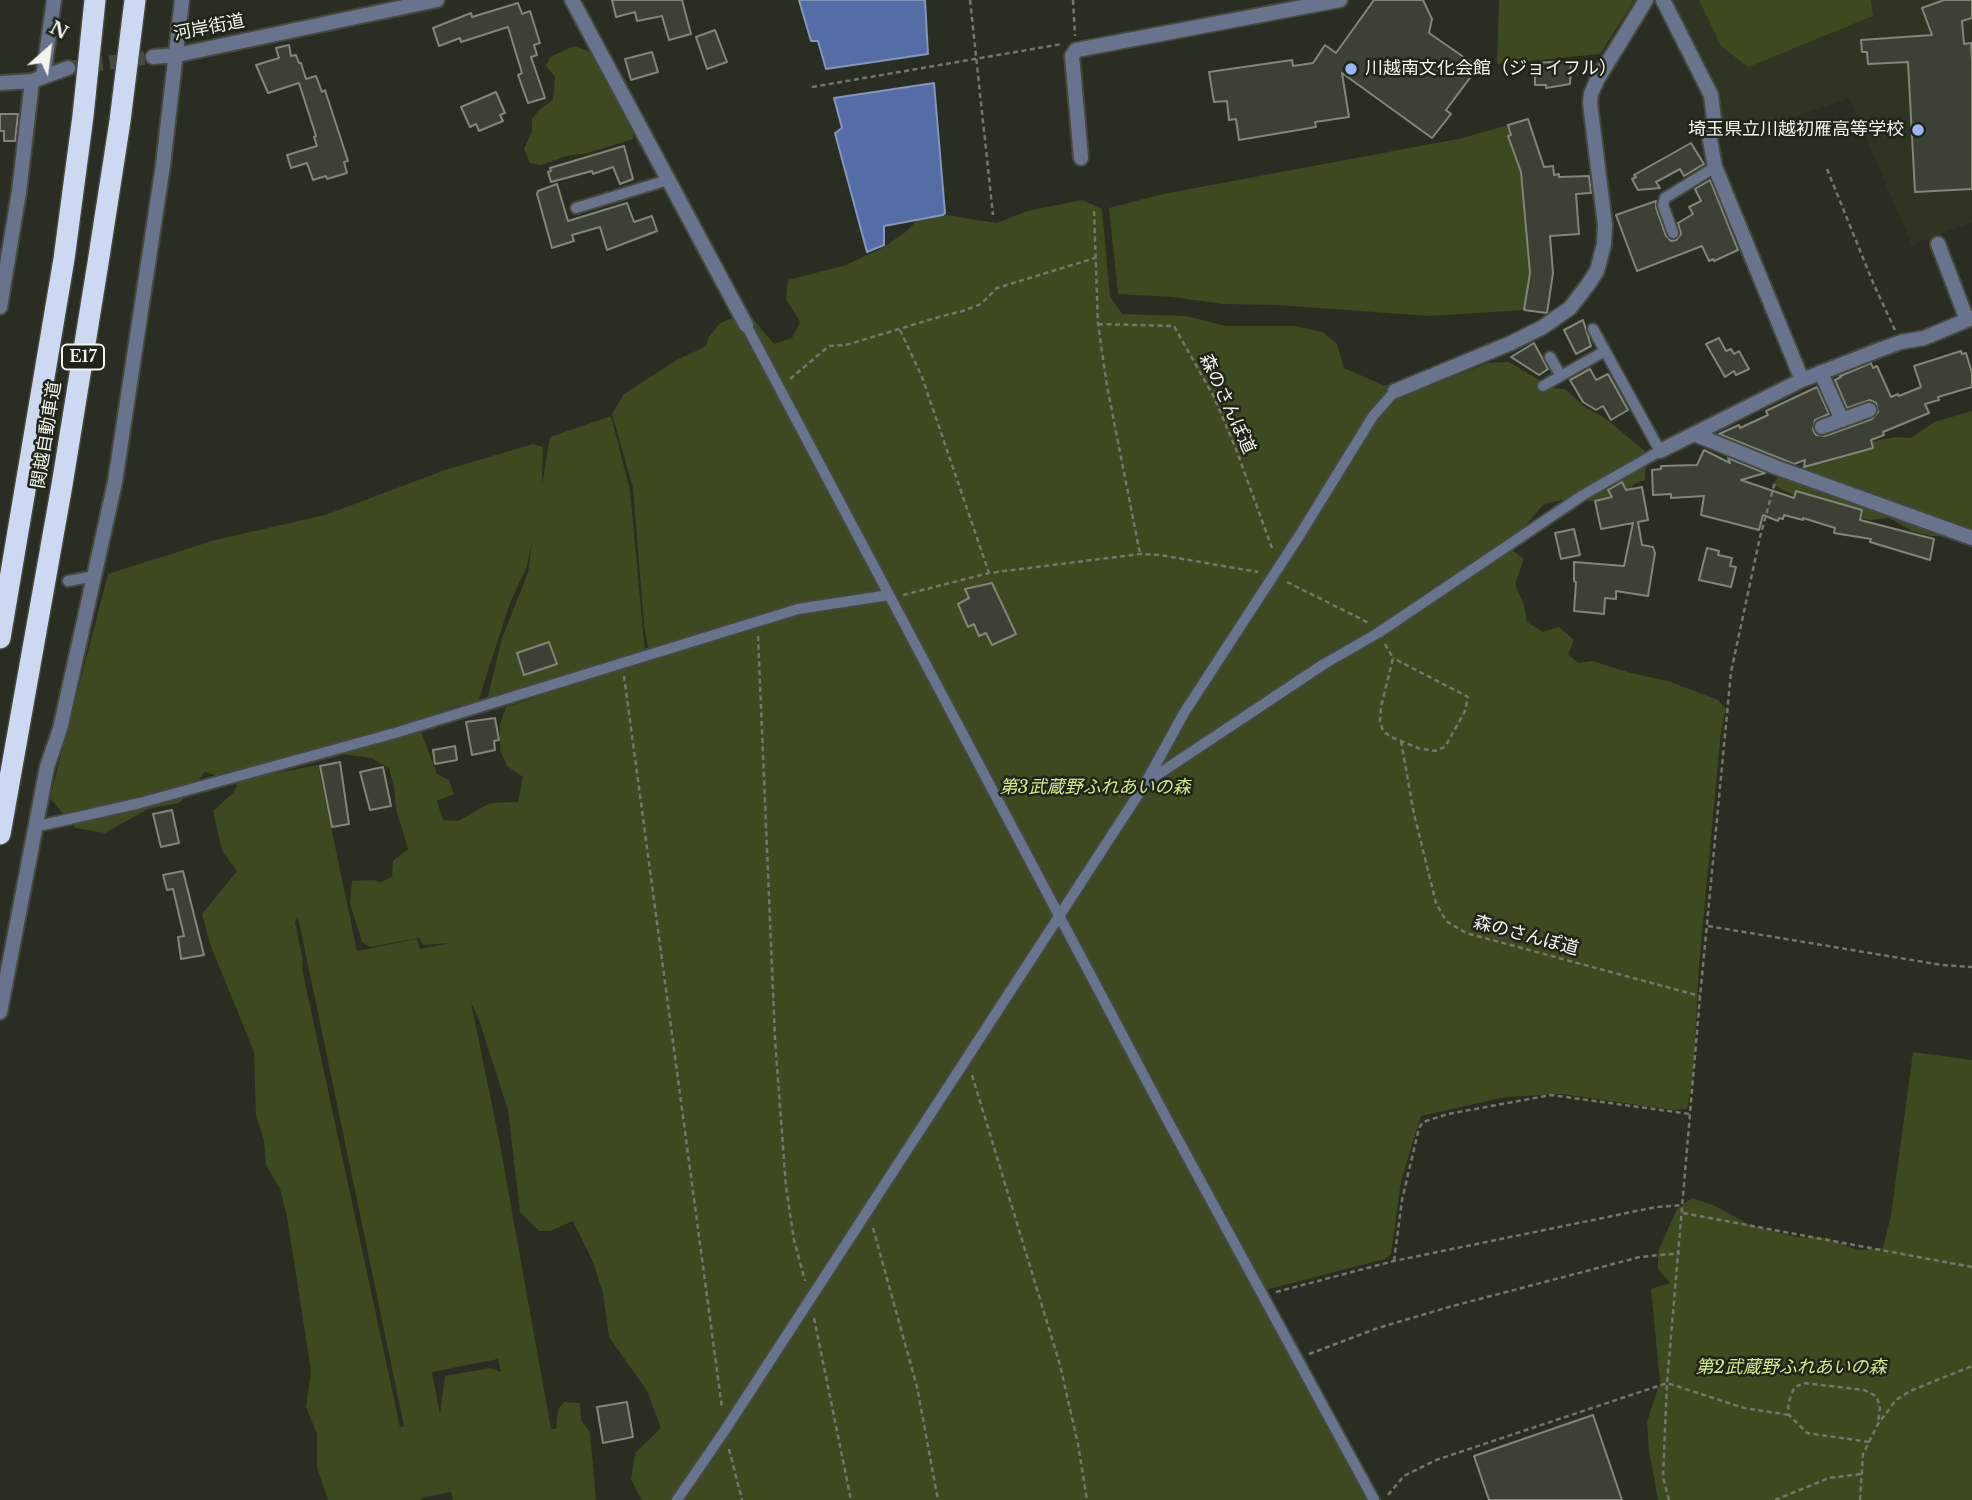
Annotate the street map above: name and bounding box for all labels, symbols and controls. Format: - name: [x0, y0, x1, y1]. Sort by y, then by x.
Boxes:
- street label: 河岸街道: [172, 11, 246, 45]
- north arrow: [14, 14, 84, 84]
- text: N: [46, 16, 72, 44]
- place label: 川越南文化会館（ジョイフル）: [1365, 58, 1617, 80]
- marker: 川越南文化会館（ジョイフル）: [1343, 61, 1359, 77]
- place label: 埼玉県立川越初雁高等学校: [1688, 119, 1904, 141]
- marker: 埼玉県立川越初雁高等学校: [1910, 122, 1926, 138]
- road number: E17: [62, 344, 104, 370]
- street label: 森のさんぽ道: [1194, 350, 1260, 458]
- street label: 関越自動車道: [28, 380, 66, 490]
- park label: 第3武蔵野ふれあいの森: [999, 777, 1191, 799]
- street label: 森のさんぽ道: [1471, 912, 1581, 960]
- park label: 第2武蔵野ふれあいの森: [1695, 1357, 1887, 1379]

